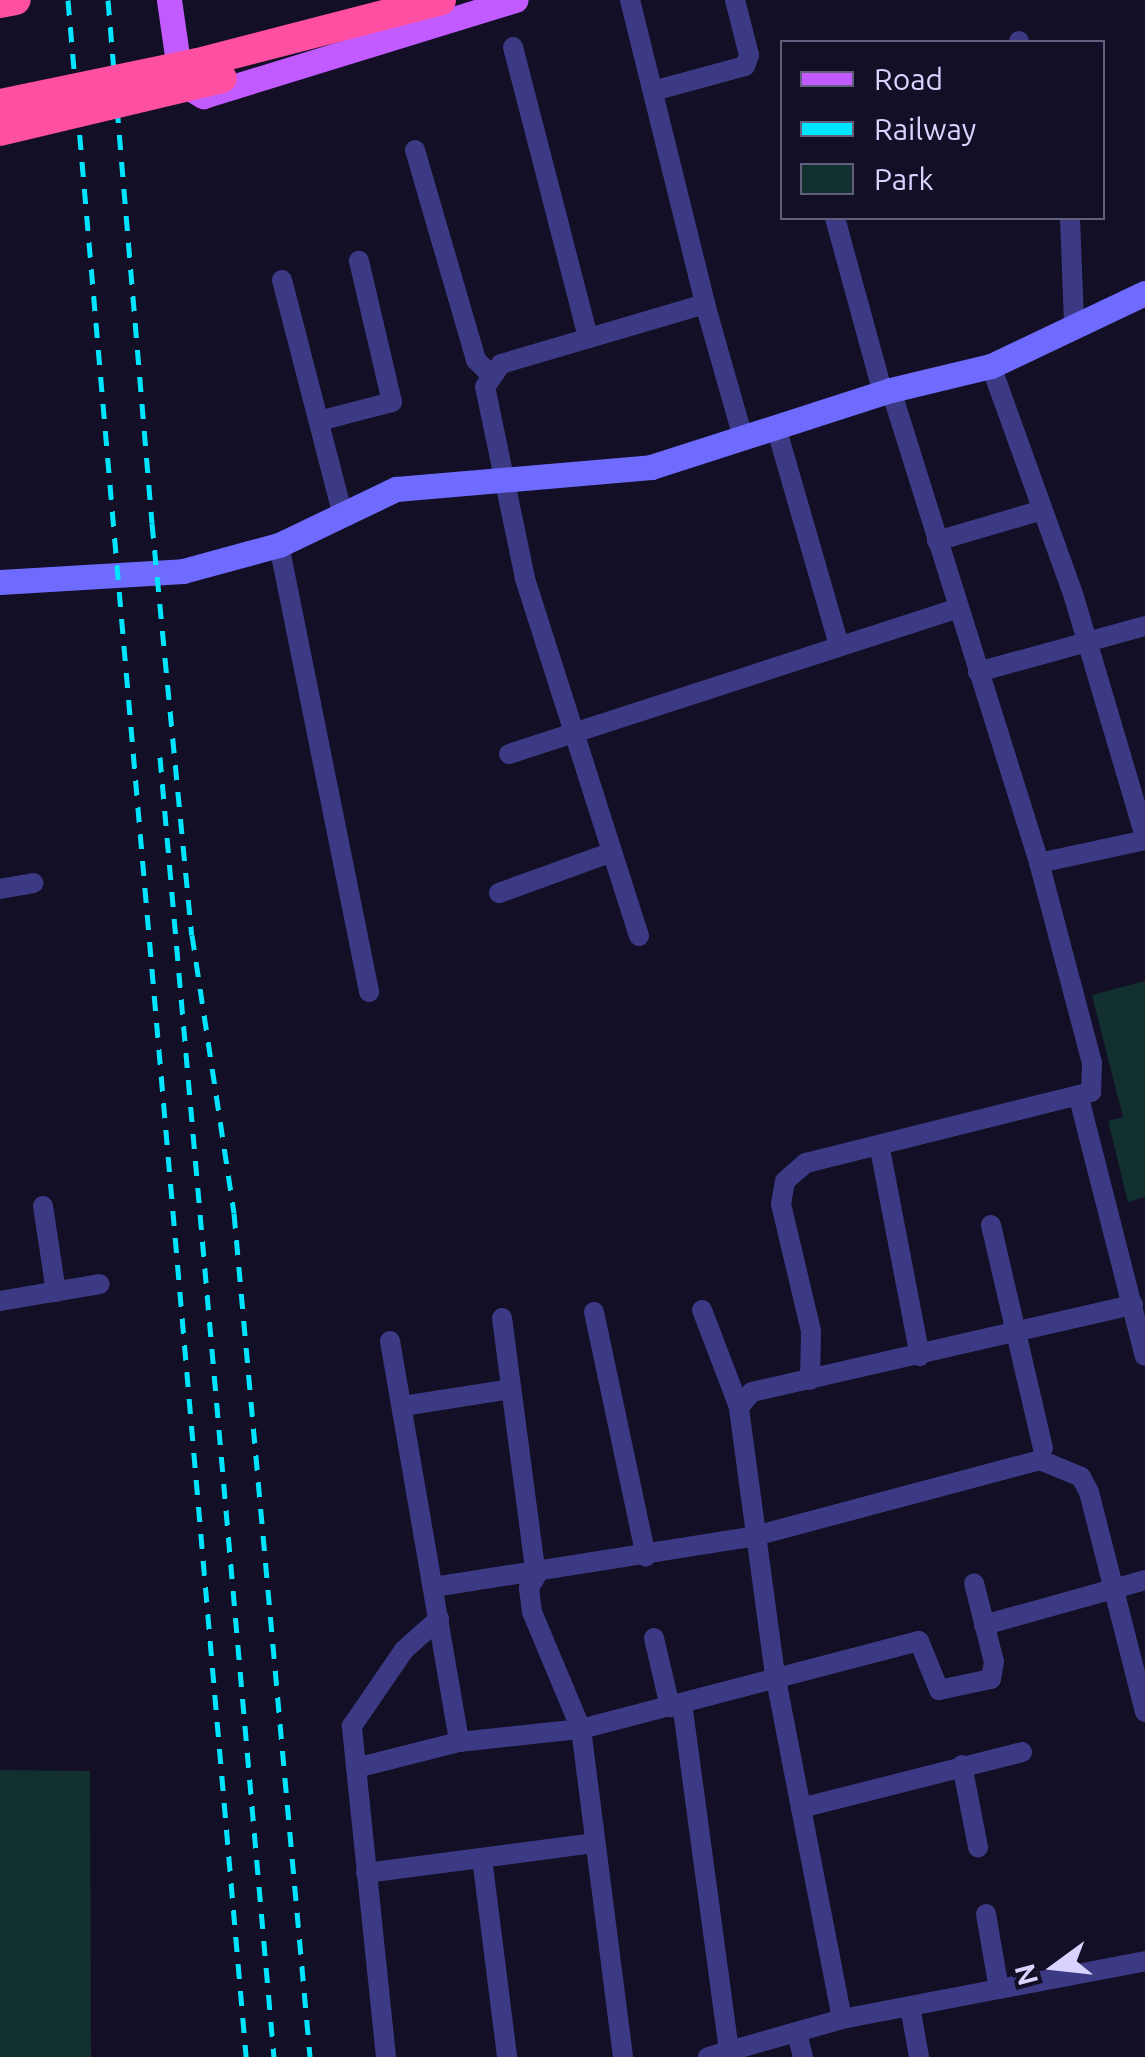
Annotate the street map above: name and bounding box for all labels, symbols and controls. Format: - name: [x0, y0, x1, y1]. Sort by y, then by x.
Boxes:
- legend: [780, 40, 1105, 220]
- text: Road: [874, 62, 943, 96]
- text: Railway: [874, 112, 976, 146]
- text: Park: [874, 162, 934, 196]
- north arrow: [1005, 1917, 1105, 2017]
- text: N: [1008, 1961, 1043, 1989]

